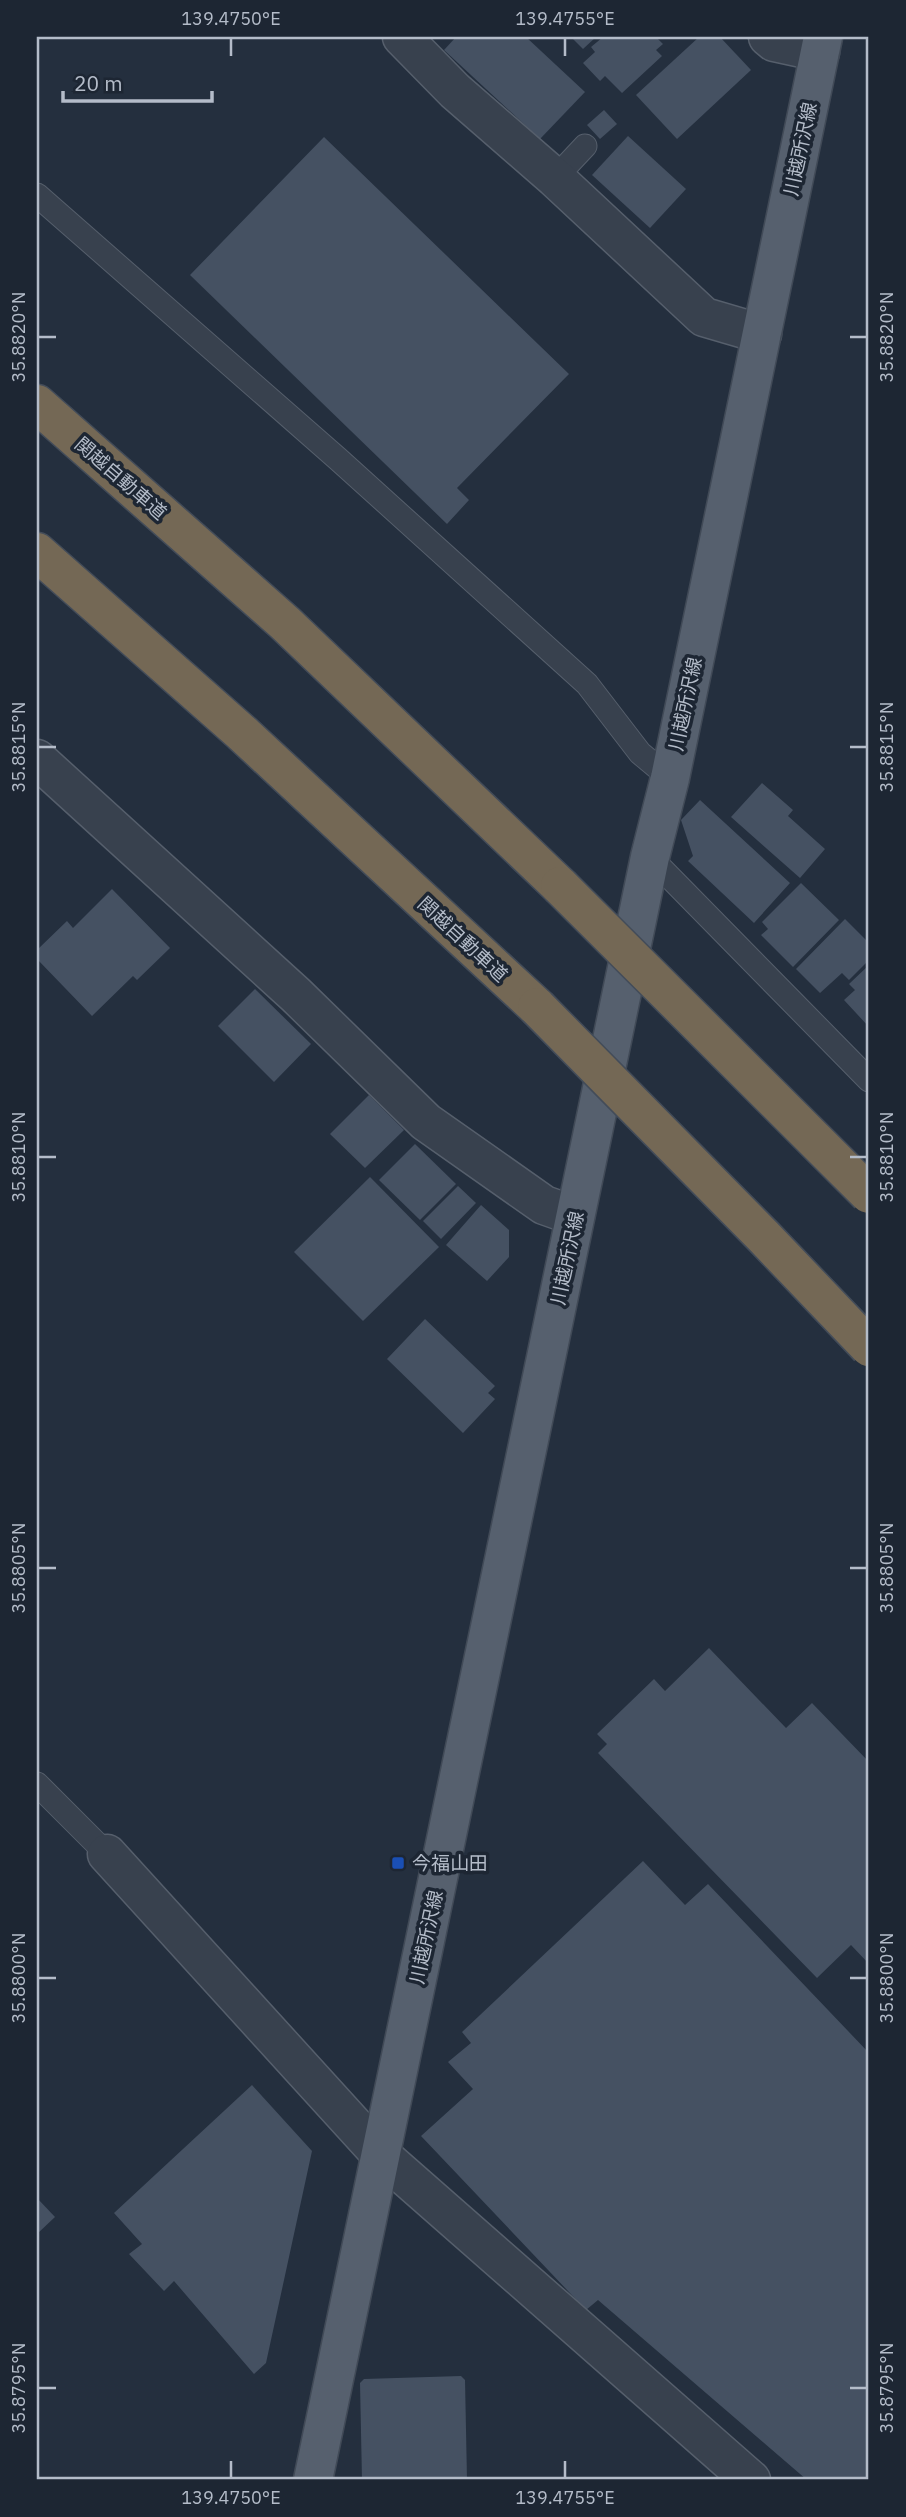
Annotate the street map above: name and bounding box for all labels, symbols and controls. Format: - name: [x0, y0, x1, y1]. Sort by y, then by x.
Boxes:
- text: 139.4750°E: [181, 7, 281, 30]
- text: 139.4755°E: [515, 7, 615, 30]
- scale bar: [63, 60, 212, 104]
- text: 20 m: [74, 69, 123, 97]
- street label: 川越所沢線: [778, 100, 822, 198]
- text: 35.8820°N: [7, 292, 30, 382]
- text: 35.8820°N: [875, 292, 898, 382]
- street label: 関越自動車道: [70, 432, 172, 524]
- street label: 川越所沢線: [663, 655, 707, 753]
- text: 35.8815°N: [7, 702, 30, 792]
- text: 35.8815°N: [875, 702, 898, 792]
- street label: 関越自動車道: [413, 891, 513, 987]
- text: 35.8810°N: [7, 1112, 30, 1202]
- text: 35.8810°N: [875, 1112, 898, 1202]
- street label: 川越所沢線: [545, 1209, 589, 1307]
- text: 35.8805°N: [7, 1523, 30, 1613]
- text: 35.8805°N: [875, 1523, 898, 1613]
- place label: 今福山田: [412, 1851, 488, 1875]
- marker: 今福山田: [390, 1855, 406, 1871]
- street label: 川越所沢線: [404, 1888, 448, 1986]
- text: 35.8800°N: [7, 1933, 30, 2023]
- text: 35.8800°N: [875, 1933, 898, 2023]
- text: 35.8795°N: [7, 2343, 30, 2433]
- text: 35.8795°N: [875, 2343, 898, 2433]
- text: 139.4750°E: [181, 2486, 281, 2509]
- text: 139.4755°E: [515, 2486, 615, 2509]

